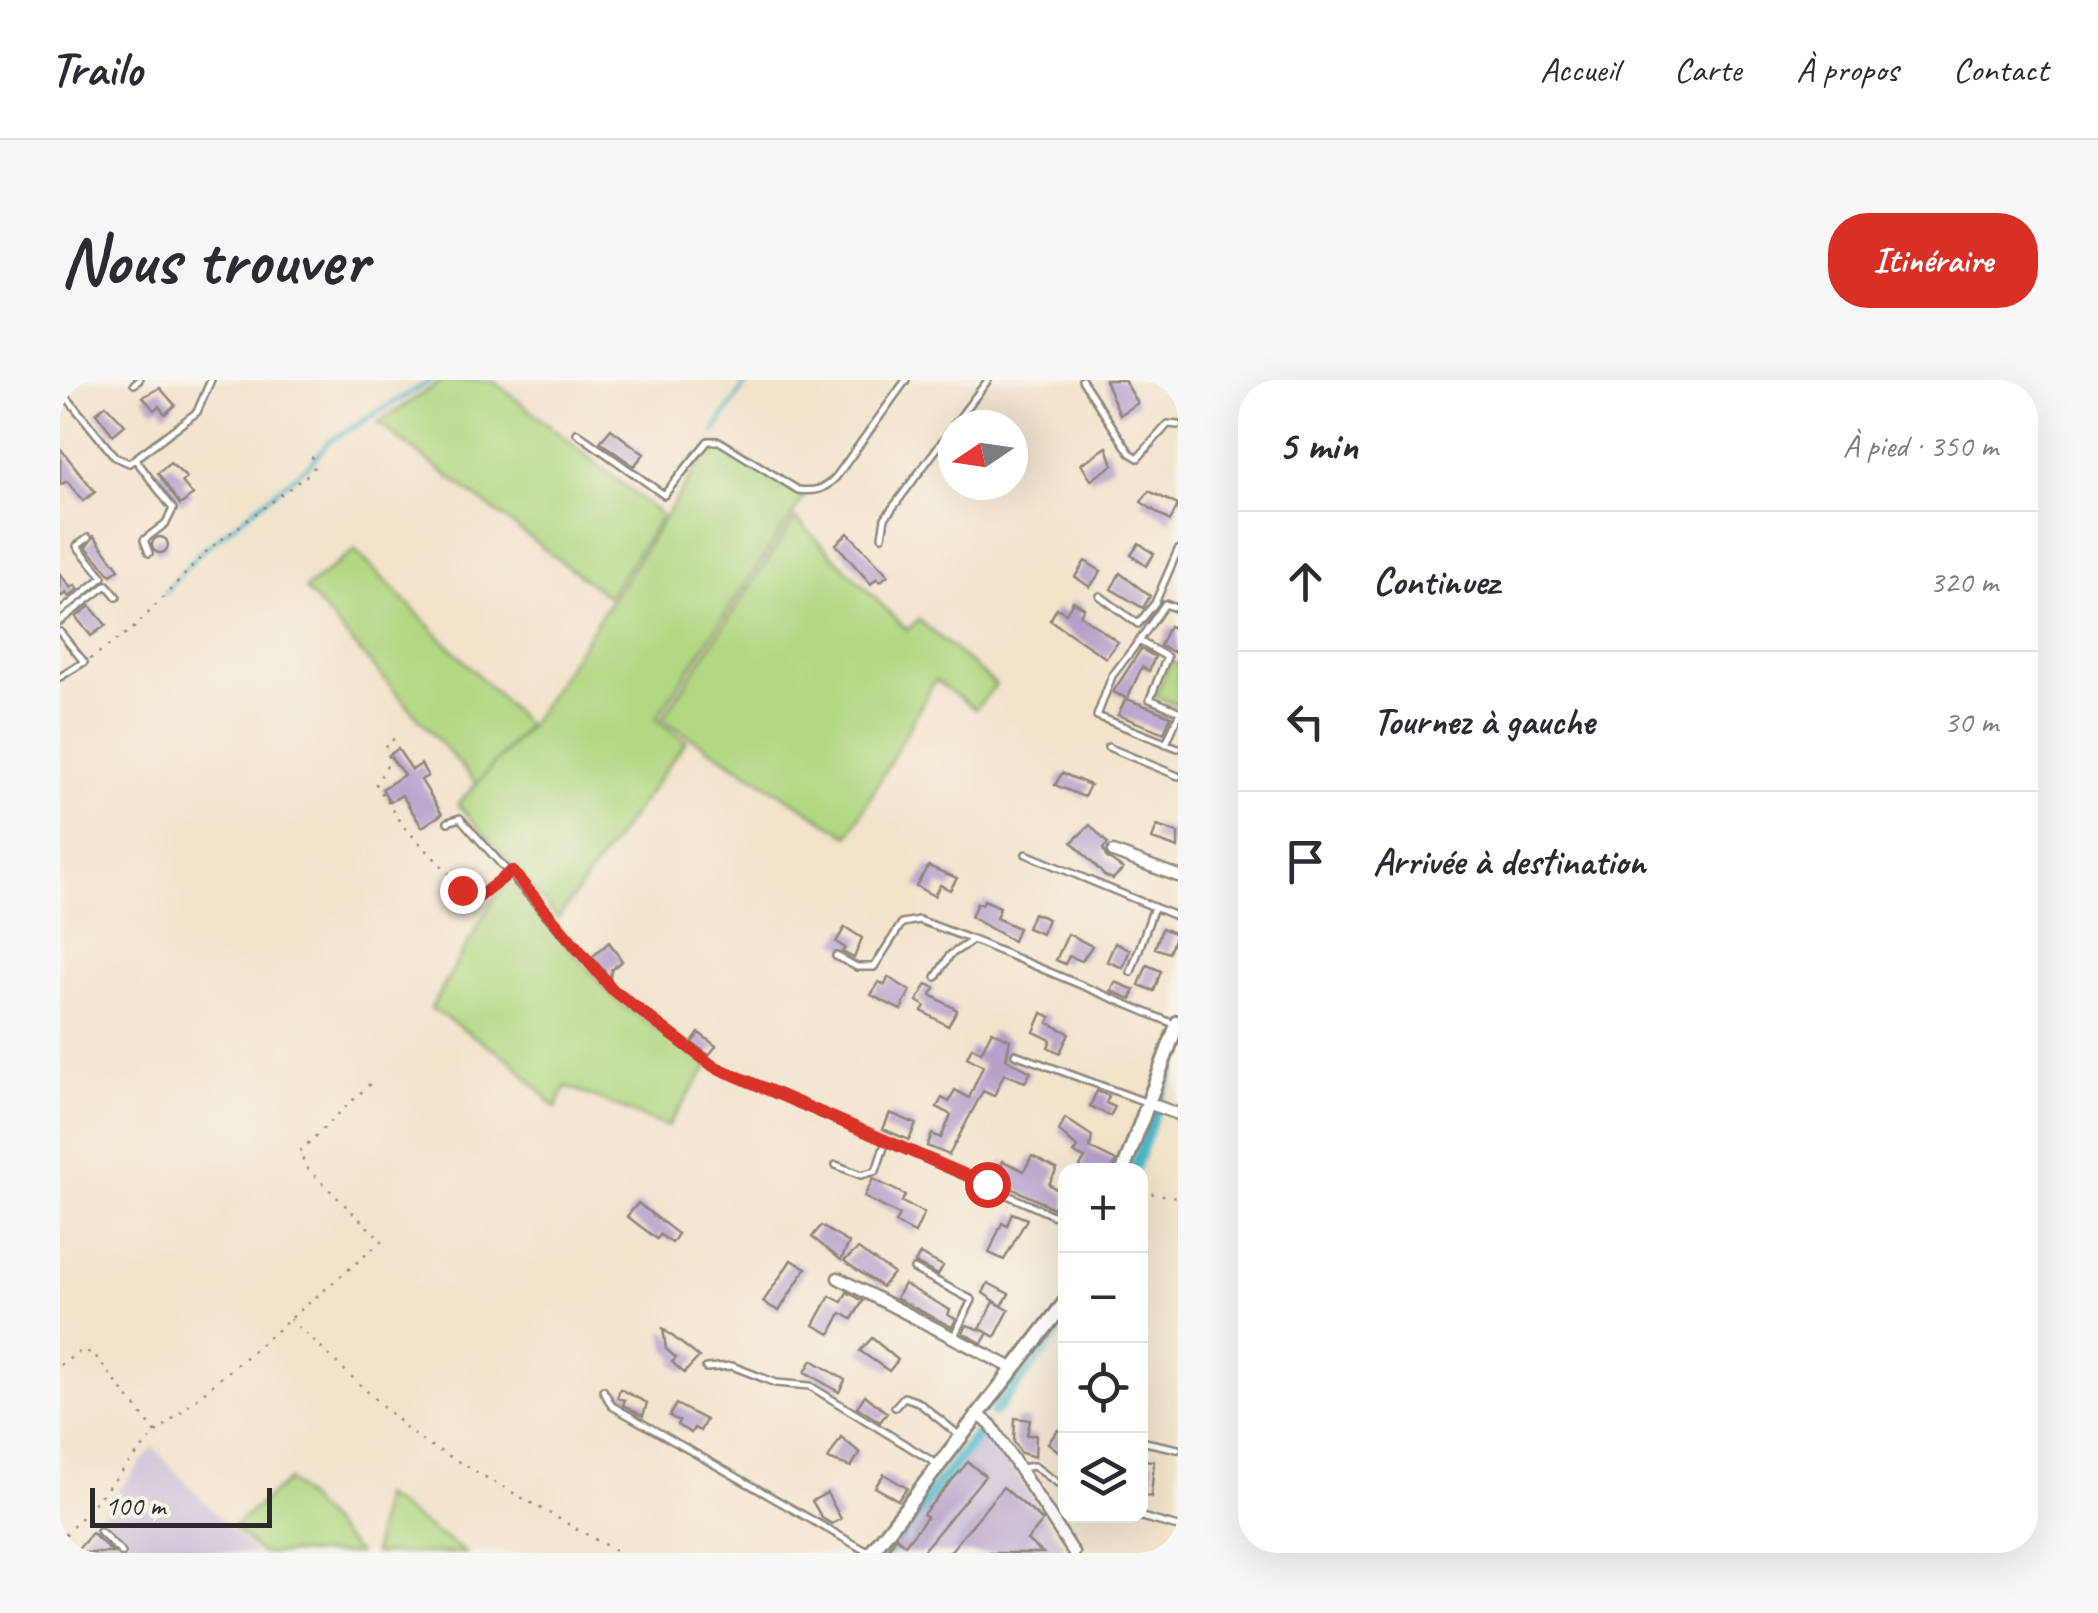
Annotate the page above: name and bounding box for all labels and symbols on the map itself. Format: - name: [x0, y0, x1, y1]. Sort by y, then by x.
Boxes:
- north arrow: [938, 410, 1028, 500]
- route end: [440, 868, 486, 914]
- route start: [965, 1162, 1011, 1208]
- scale bar: [90, 1483, 272, 1528]

